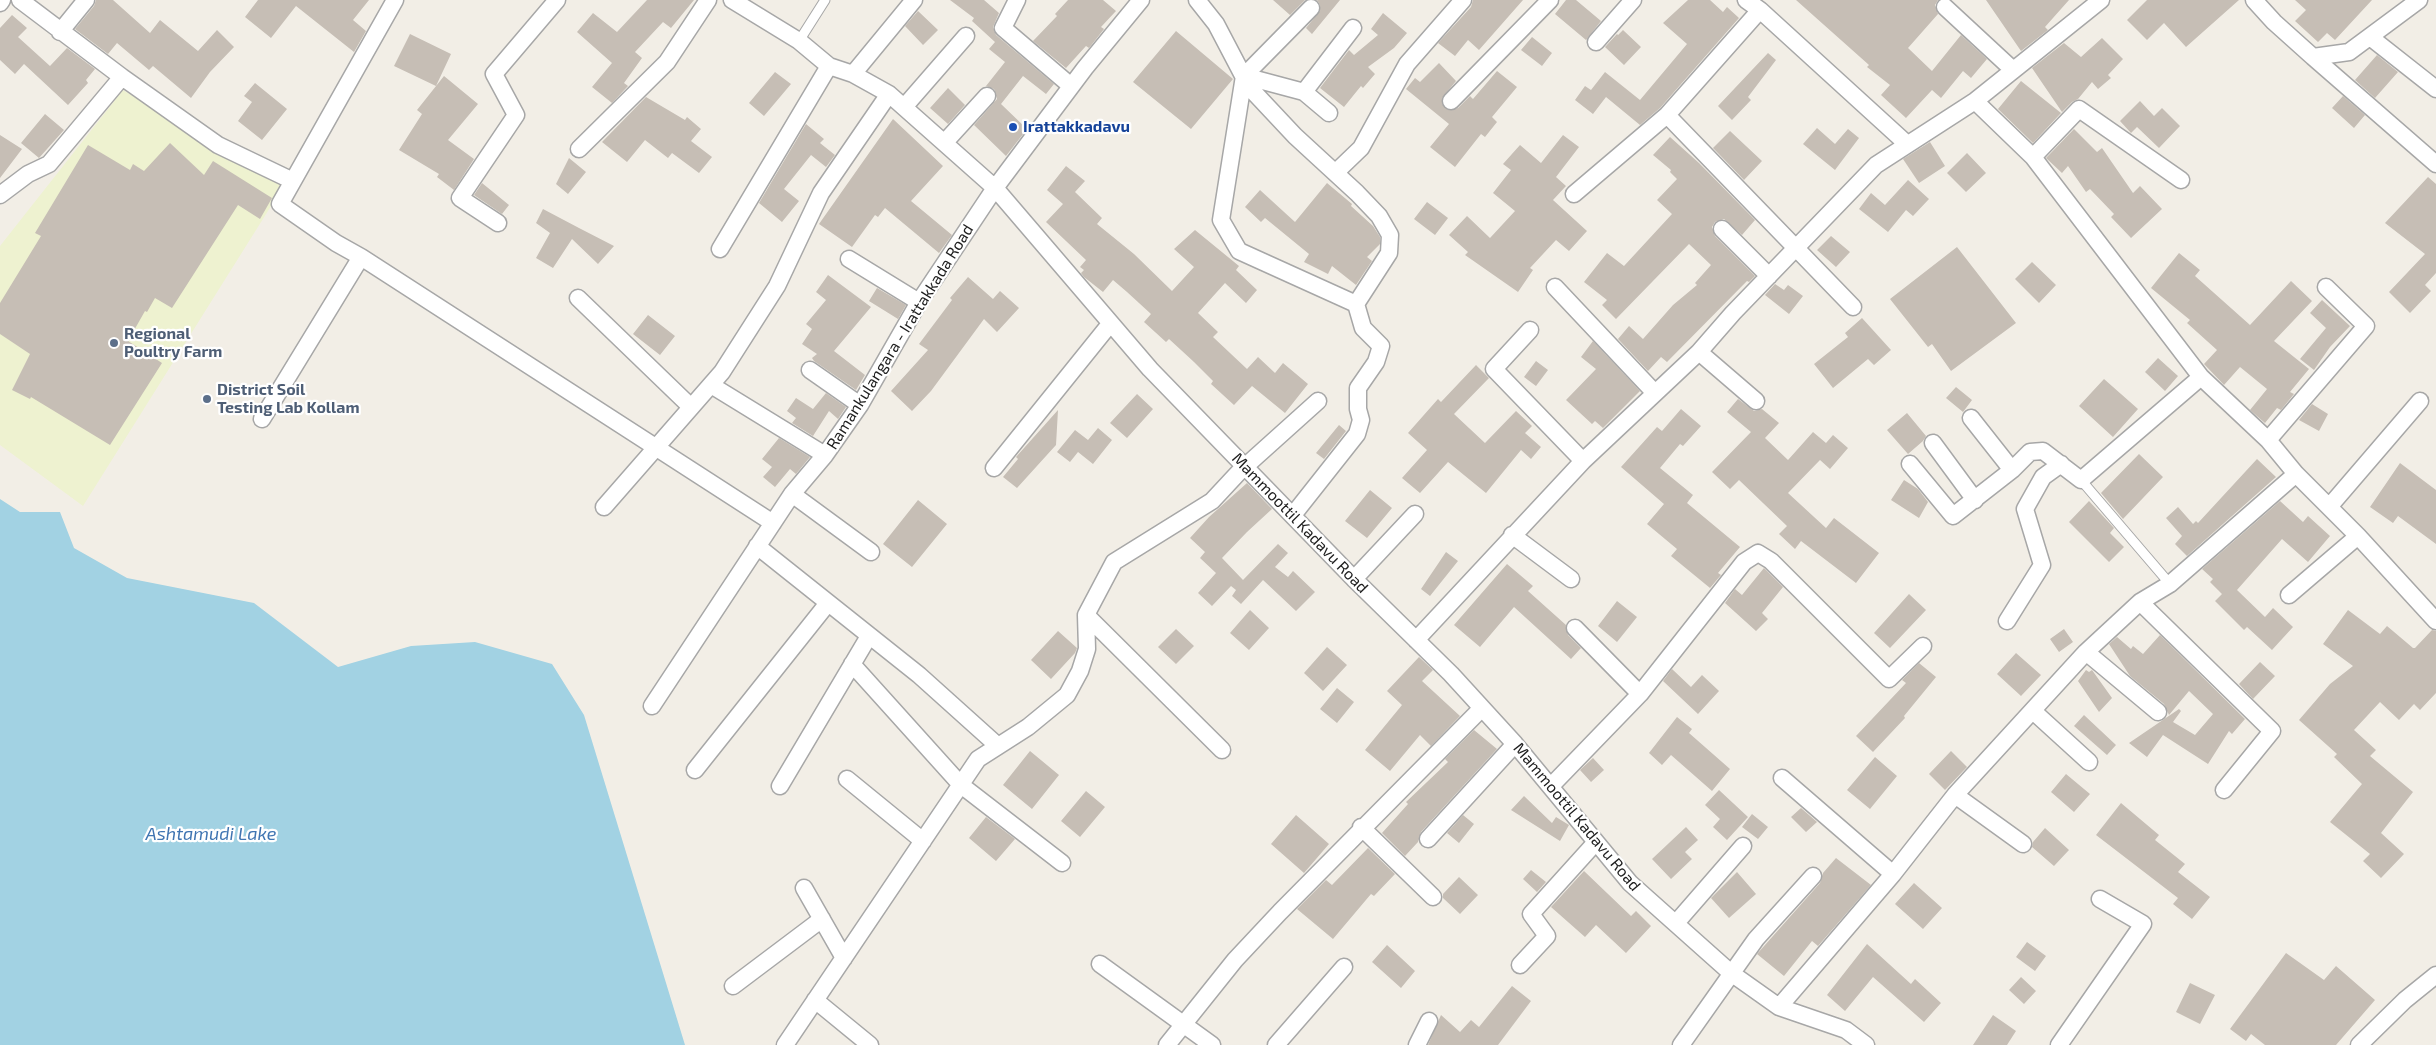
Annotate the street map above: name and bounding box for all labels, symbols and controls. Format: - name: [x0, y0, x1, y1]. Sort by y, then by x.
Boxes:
- place label: Irattakkadavu: [1023, 117, 1130, 137]
- marker: Irattakkadavu: [1007, 121, 1019, 133]
- street label: Ramankulangara - Irattakkada Road: [822, 221, 978, 453]
- place label: Regional Poultry Farm: [124, 324, 222, 362]
- marker: Regional Poultry Farm: [108, 337, 120, 349]
- place label: District Soil Testing Lab Kollam: [217, 380, 360, 418]
- marker: District Soil Testing Lab Kollam: [201, 393, 213, 405]
- street label: Mammoottil Kadavu Road: [1228, 449, 1372, 597]
- street label: Mammoottil Kadavu Road: [1509, 739, 1645, 895]
- water label: Ashtamudi Lake: [146, 823, 276, 845]

